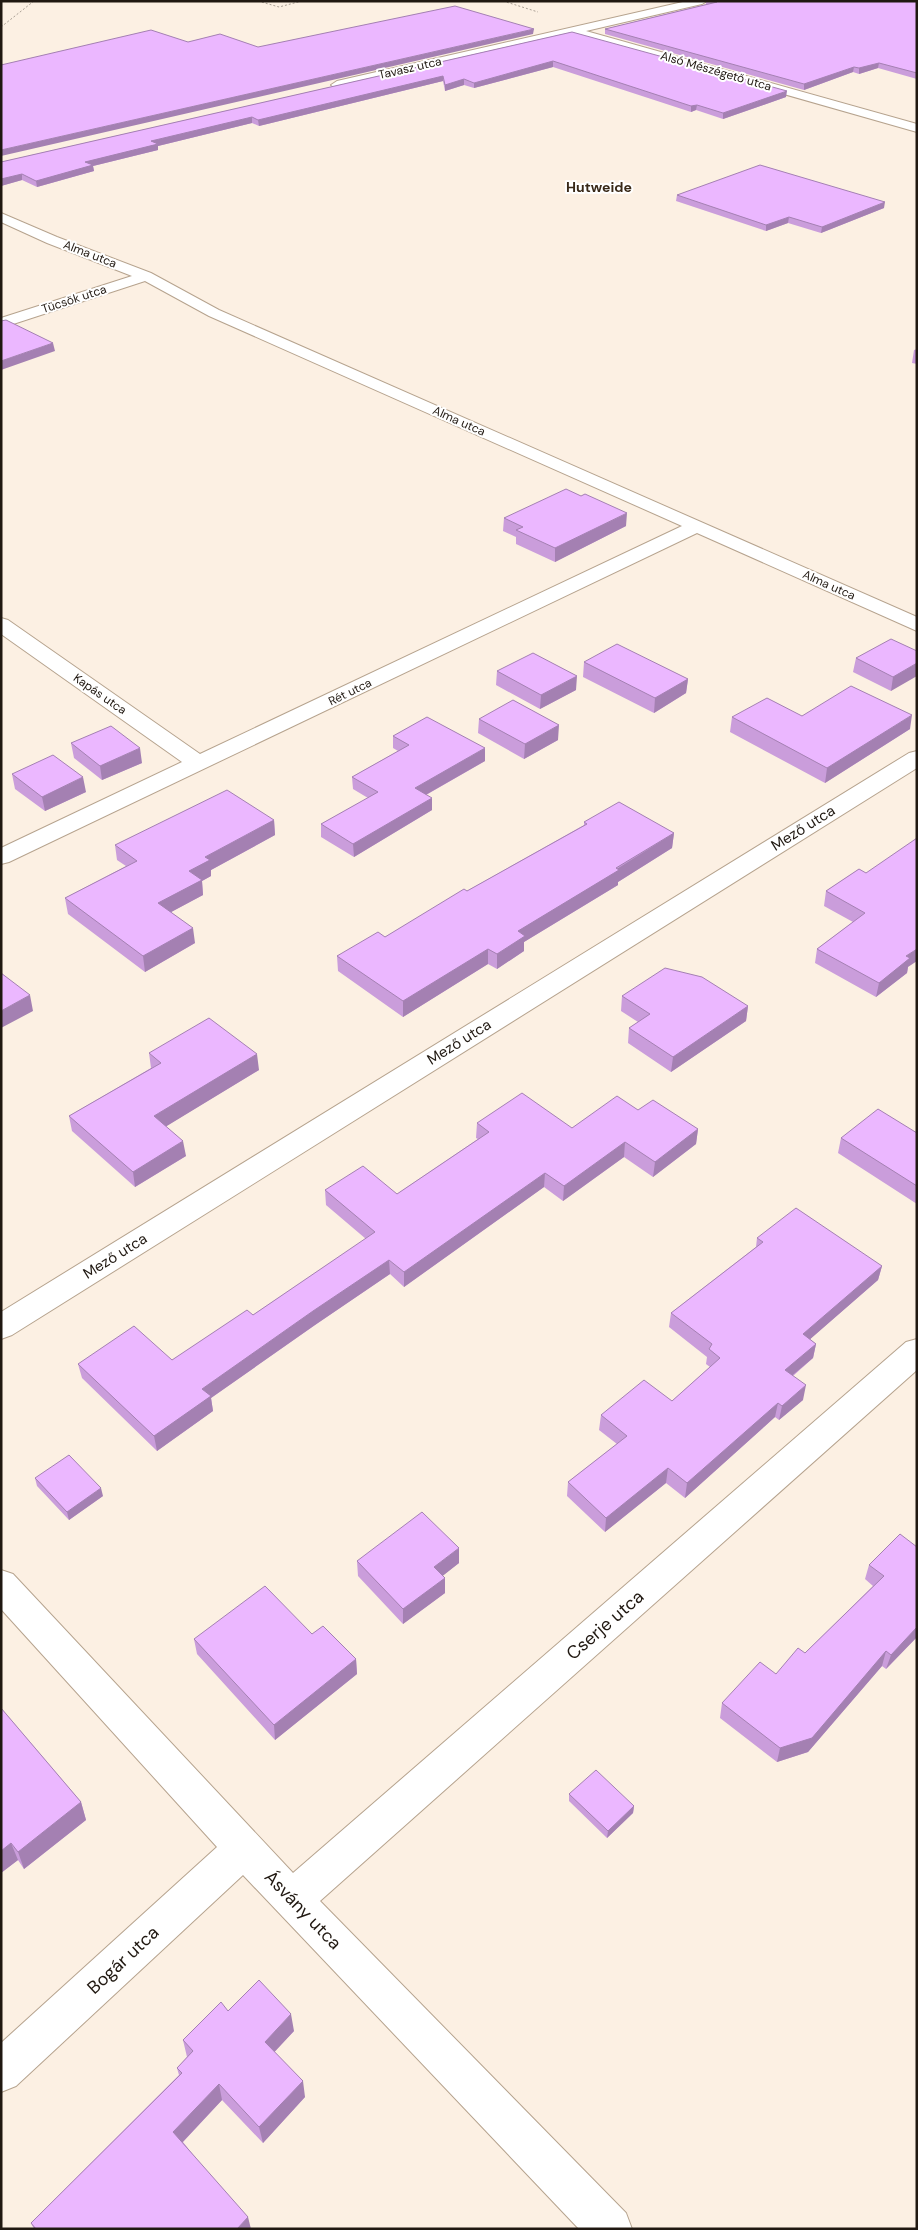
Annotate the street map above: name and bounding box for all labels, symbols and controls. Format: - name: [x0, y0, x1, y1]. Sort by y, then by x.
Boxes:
- street label: Alsó Mészégető utca: [659, 47, 773, 95]
- street label: Tavasz utca: [377, 53, 443, 83]
- district label: Hutweide: [566, 178, 632, 196]
- street label: Alma utca: [61, 237, 119, 271]
- street label: Tücsök utca: [40, 281, 108, 317]
- street label: Alma utca: [430, 402, 488, 440]
- street label: Alma utca: [800, 566, 858, 604]
- street label: Kapás utca: [70, 670, 130, 718]
- street label: Rét utca: [326, 675, 374, 709]
- street label: Mező utca: [767, 800, 839, 856]
- street label: Mező utca: [423, 1014, 495, 1070]
- street label: Mező utca: [79, 1228, 151, 1284]
- street label: Cserje utca: [561, 1585, 649, 1665]
- street label: Ásvány utca: [259, 1865, 347, 1955]
- street label: Bogár utca: [82, 1921, 164, 1999]

